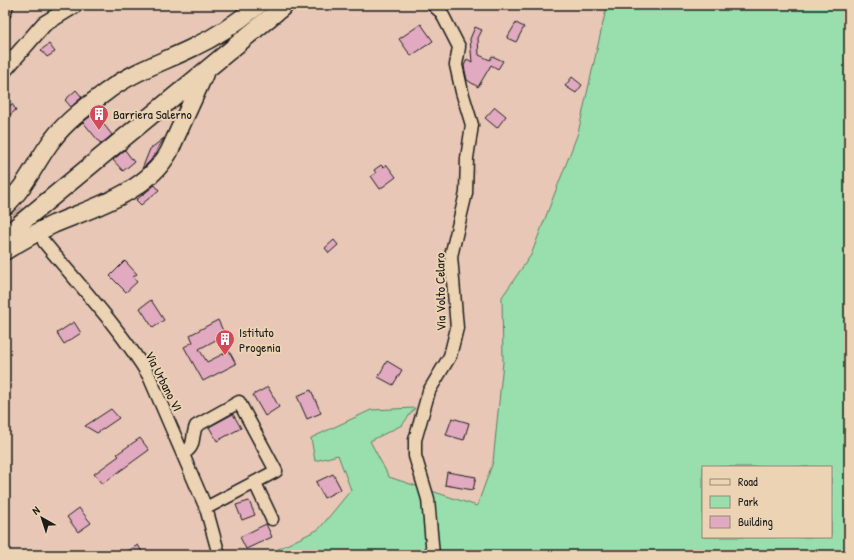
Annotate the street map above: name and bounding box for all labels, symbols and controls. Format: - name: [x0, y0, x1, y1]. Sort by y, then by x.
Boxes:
- building icon: Barriera Salerno: [88, 103, 110, 131]
- place label: Barriera Salerno: [113, 105, 192, 123]
- street label: Via Volto Celaro: [430, 253, 450, 331]
- place label: Istituto Progenia: [239, 323, 280, 356]
- building icon: Istituto Progenia: [214, 328, 236, 356]
- street label: Via Urbano VI: [141, 348, 187, 414]
- legend: [702, 466, 832, 538]
- text: Road: [738, 473, 758, 490]
- text: Park: [738, 493, 758, 510]
- north arrow: [22, 498, 62, 538]
- text: N: [29, 503, 42, 518]
- text: Building: [738, 513, 773, 530]

